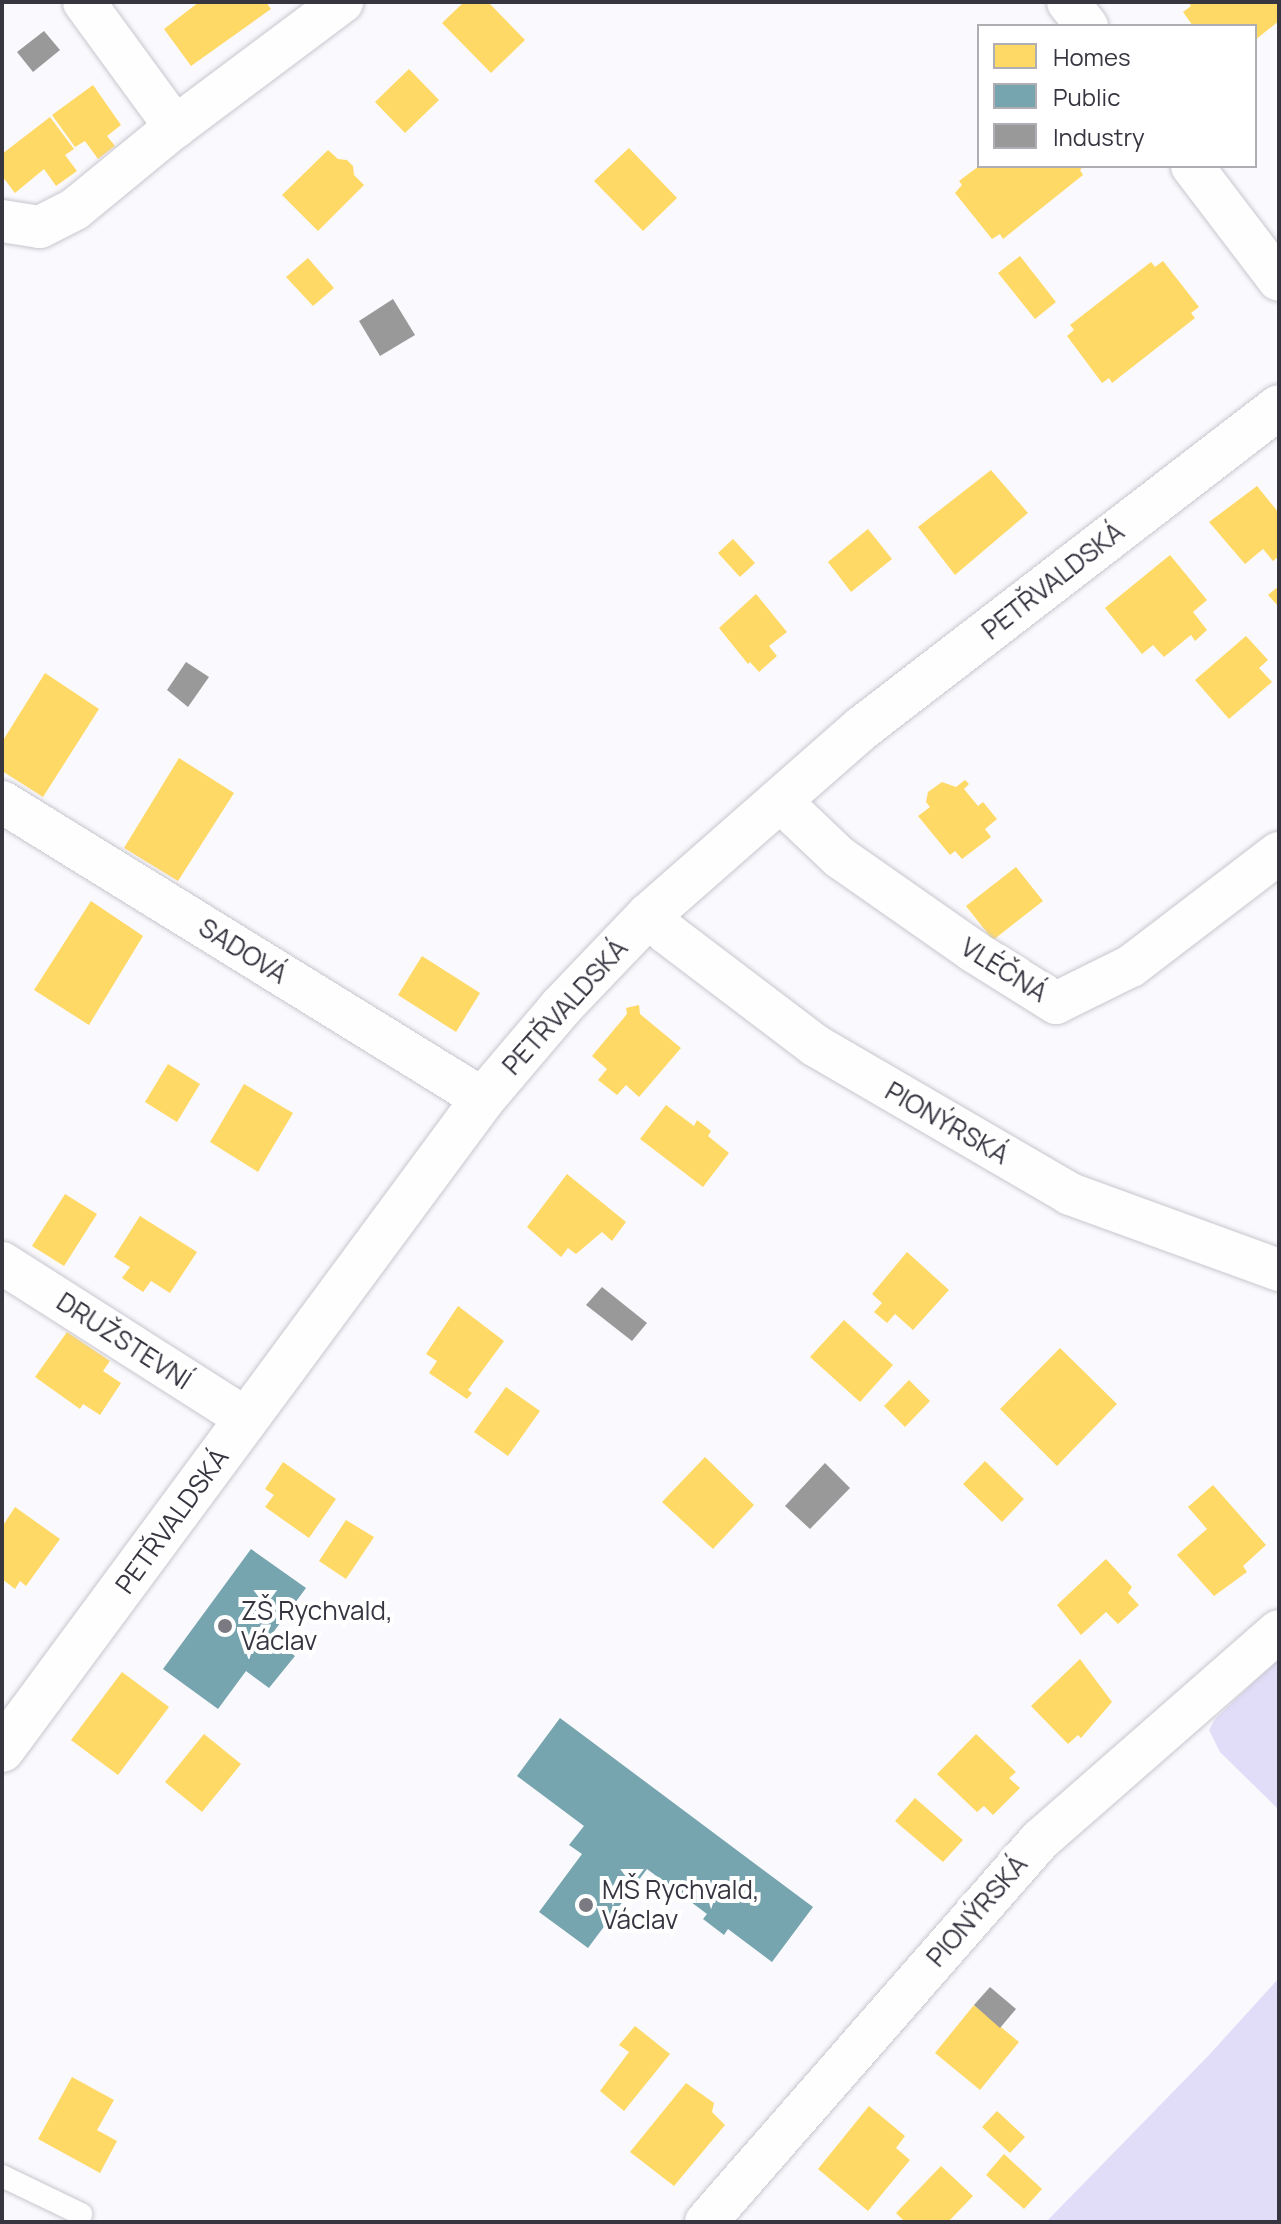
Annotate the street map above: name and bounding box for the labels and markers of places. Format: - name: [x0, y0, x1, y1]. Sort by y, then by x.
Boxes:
- place label: ZŠ Rychvald, Václav: [241, 1595, 393, 1656]
- marker: ZŠ Rychvald, Václav: [216, 1617, 234, 1635]
- place label: MŠ Rychvald, Václav: [602, 1874, 760, 1936]
- marker: MŠ Rychvald, Václav: [577, 1896, 595, 1914]

